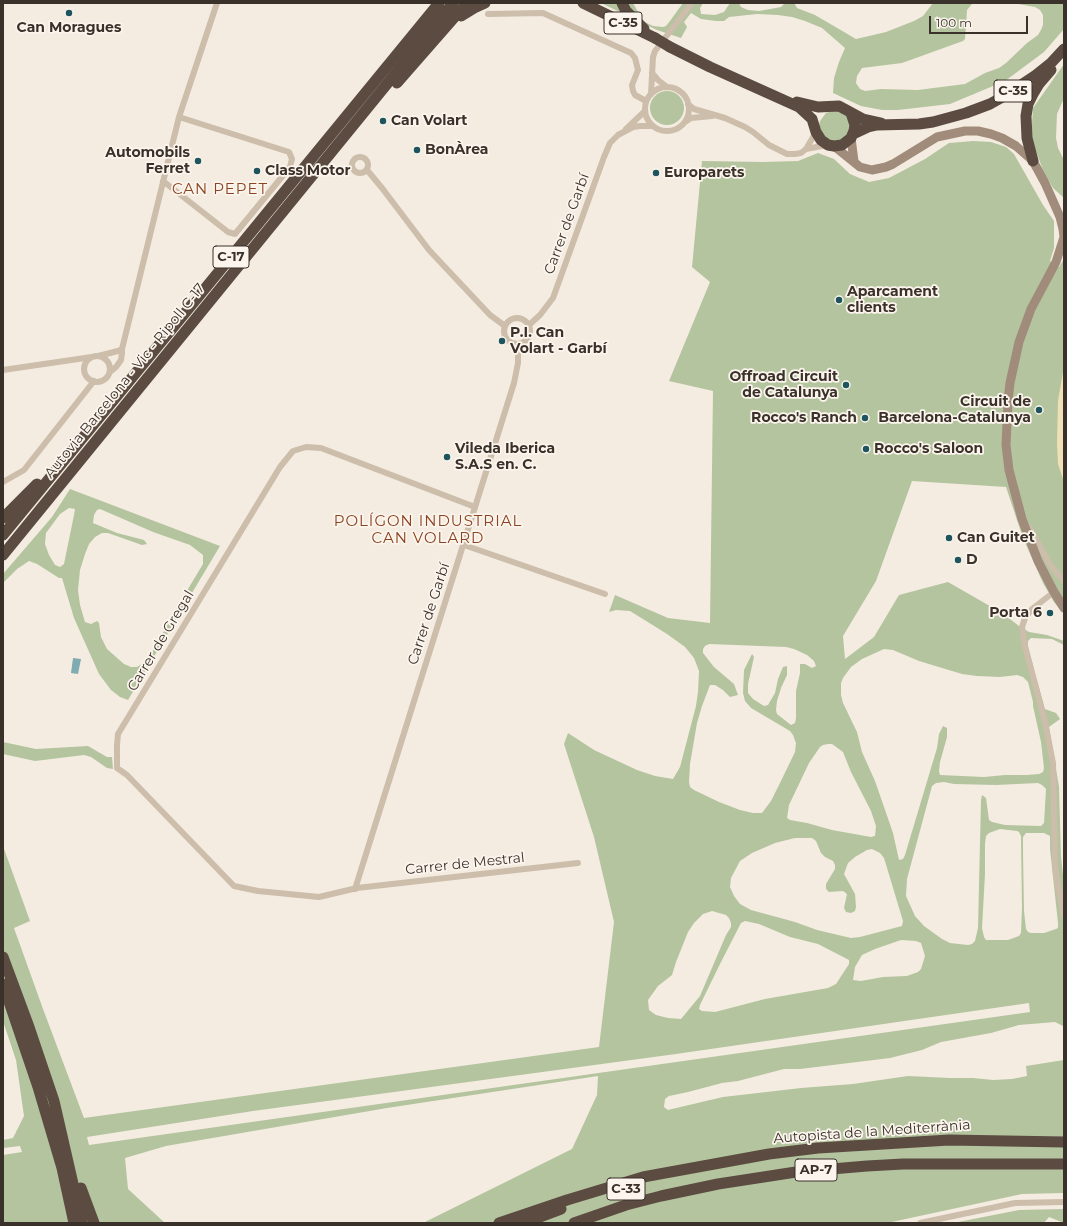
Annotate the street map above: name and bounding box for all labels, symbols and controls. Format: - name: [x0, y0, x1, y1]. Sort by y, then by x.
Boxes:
- marker: Can Moragues: [64, 8, 74, 18]
- scale bar: [931, 8, 1030, 34]
- road number: C-35: [604, 12, 642, 34]
- text: 100 m: [936, 15, 972, 30]
- place label: Can Moragues: [17, 20, 121, 36]
- road number: C-35: [994, 80, 1032, 102]
- place label: Can Volart: [391, 113, 467, 129]
- marker: Can Volart: [378, 116, 388, 126]
- place label: BonÀrea: [425, 142, 488, 158]
- place label: Automobils Ferret: [105, 145, 190, 178]
- marker: BonÀrea: [412, 145, 422, 155]
- marker: Automobils Ferret: [193, 156, 203, 166]
- place label: Class Motor: [265, 163, 350, 179]
- place label: Europarets: [664, 165, 744, 181]
- marker: Class Motor: [252, 166, 262, 176]
- marker: Europarets: [651, 168, 661, 178]
- street label: Carrer de Garbí: [541, 171, 593, 277]
- district label: CAN PEPET: [172, 181, 268, 199]
- road number: C-17: [213, 246, 249, 268]
- street label: Autovia Barcelona - Vic - Ripoll C-17: [41, 280, 209, 482]
- place label: Aparcament clients: [847, 284, 938, 316]
- marker: Aparcament clients: [834, 295, 844, 305]
- place label: P.I. Can Volart - Garbí: [510, 325, 607, 358]
- marker: P.I. Can Volart - Garbí: [497, 336, 507, 346]
- place label: Offroad Circuit de Catalunya: [729, 369, 838, 402]
- marker: Offroad Circuit de Catalunya: [841, 380, 851, 390]
- place label: Circuit de Barcelona-Catalunya: [878, 394, 1031, 426]
- marker: Circuit de Barcelona-Catalunya: [1034, 405, 1044, 415]
- place label: Rocco's Ranch: [751, 410, 857, 426]
- marker: Rocco's Ranch: [860, 413, 870, 423]
- place label: Vileda Iberica S.A.S en. C.: [455, 441, 555, 474]
- place label: Rocco's Saloon: [874, 441, 983, 457]
- marker: Rocco's Saloon: [861, 444, 871, 454]
- marker: Vileda Iberica S.A.S en. C.: [442, 452, 452, 462]
- district label: POLÍGON INDUSTRIAL CAN VOLARD: [334, 513, 522, 548]
- place label: Can Guitet: [957, 530, 1035, 546]
- marker: Can Guitet: [944, 533, 954, 543]
- place label: D: [966, 552, 978, 568]
- marker: D: [953, 555, 963, 565]
- street label: Carrer de Garbí: [405, 561, 453, 667]
- street label: Carrer de Gregal: [124, 588, 198, 694]
- place label: Porta 6: [989, 605, 1042, 621]
- marker: Porta 6: [1045, 608, 1055, 618]
- street label: Carrer de Mestral: [405, 849, 525, 879]
- street label: Autopista de la Mediterrània: [773, 1117, 971, 1147]
- road number: AP-7: [795, 1159, 837, 1181]
- road number: C-33: [607, 1178, 645, 1200]

